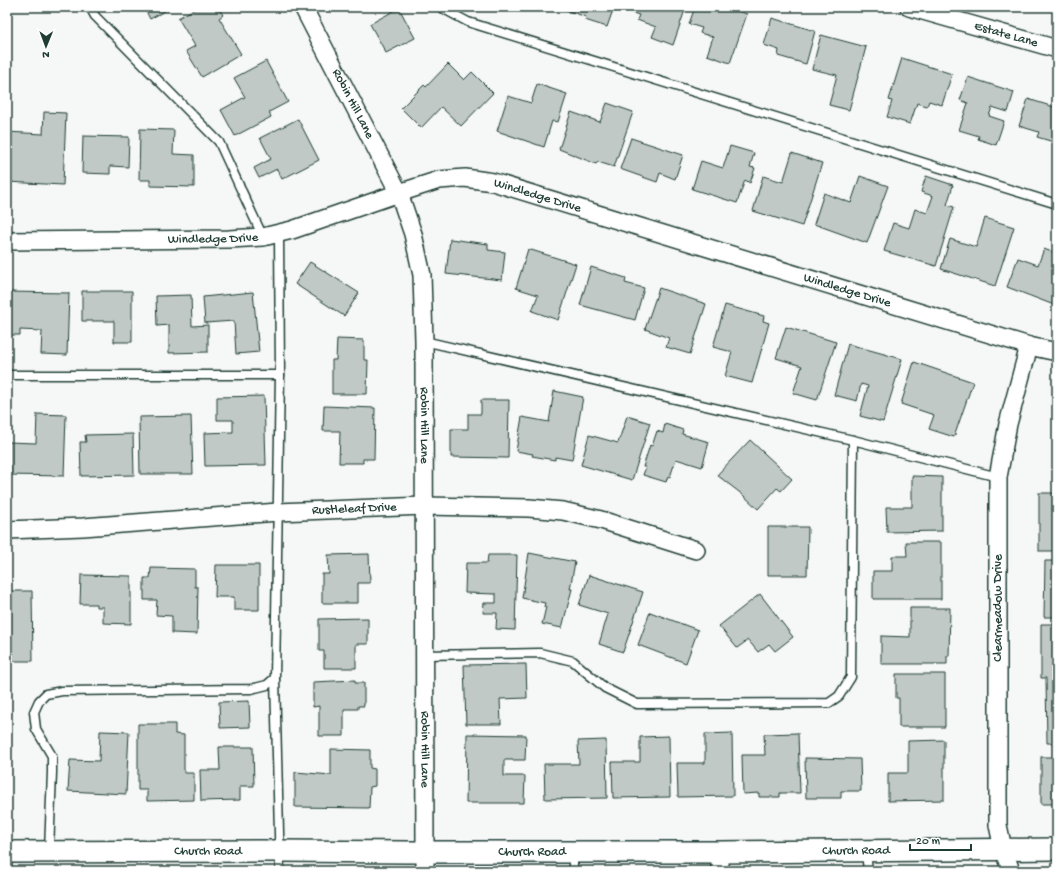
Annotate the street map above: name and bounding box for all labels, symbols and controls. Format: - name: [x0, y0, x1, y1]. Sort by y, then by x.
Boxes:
- street label: Estate Lane: [973, 18, 1040, 51]
- north arrow: [26, 26, 66, 66]
- text: N: [42, 48, 50, 60]
- street label: Robin Hill Lane: [329, 66, 377, 142]
- street label: Windledge Drive: [492, 175, 583, 216]
- street label: Windledge Drive: [168, 230, 259, 247]
- street label: Windledge Drive: [802, 270, 893, 311]
- street label: Robin Hill Lane: [417, 387, 432, 464]
- street label: Rustleleaf Drive: [312, 500, 397, 518]
- street label: Clearmeadow Drive: [991, 554, 1006, 662]
- street label: Robin Hill Lane: [417, 711, 432, 788]
- scale bar: [910, 826, 971, 852]
- text: 20 m: [916, 835, 941, 849]
- street label: Church Road: [822, 843, 891, 859]
- street label: Church Road: [174, 844, 243, 859]
- street label: Church Road: [498, 845, 567, 860]

